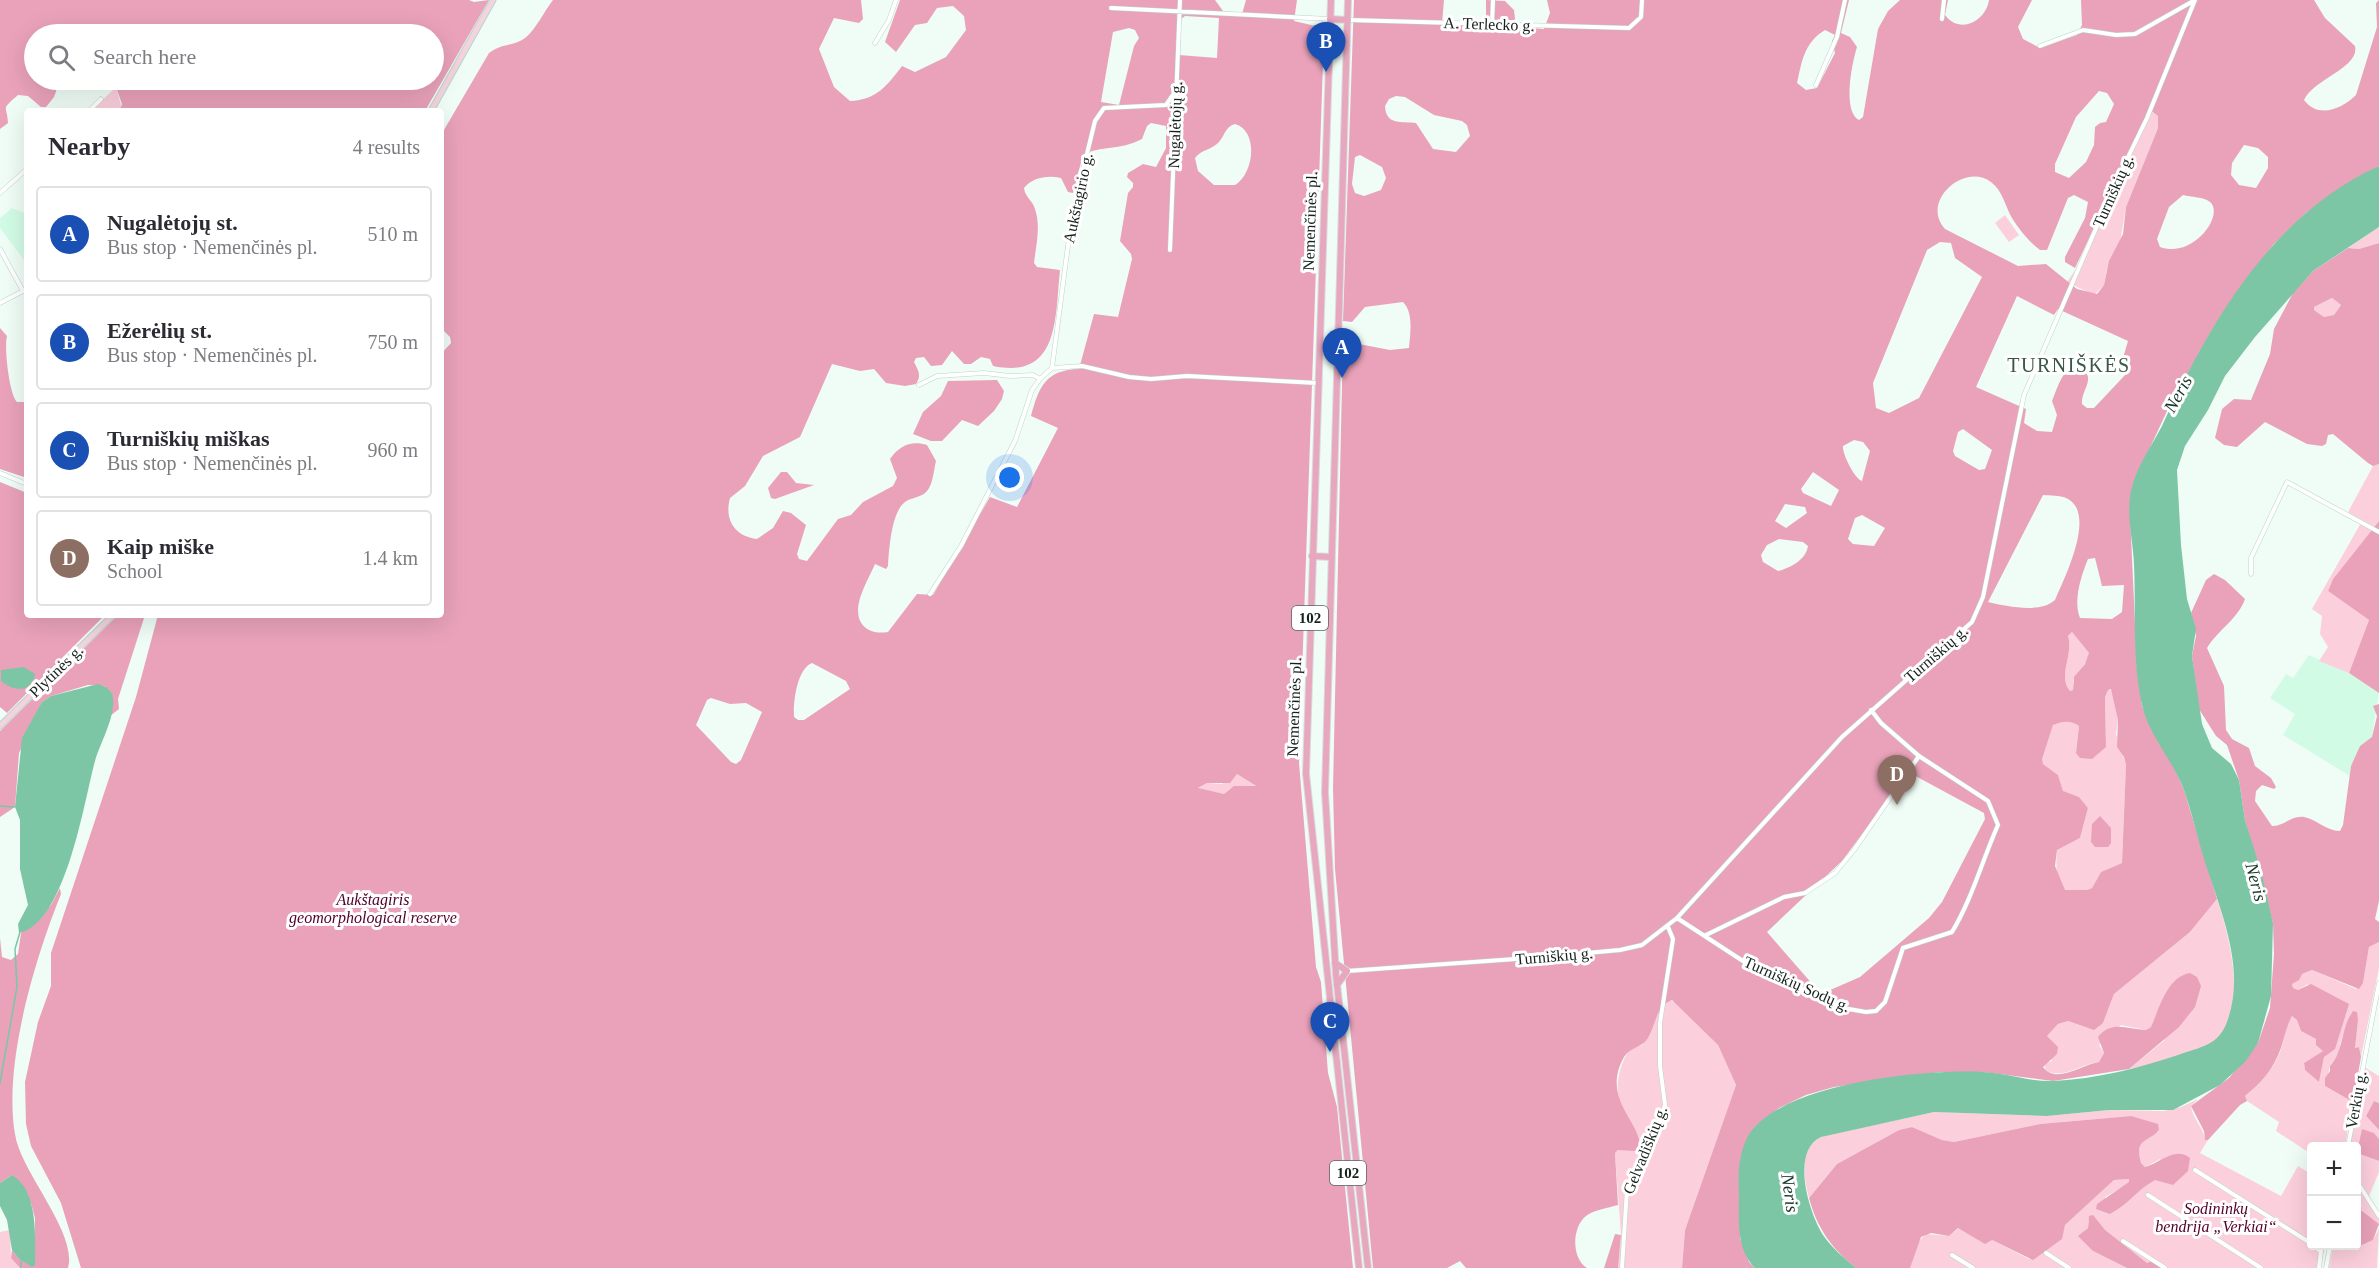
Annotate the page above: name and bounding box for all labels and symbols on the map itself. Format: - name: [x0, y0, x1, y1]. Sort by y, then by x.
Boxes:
- street label: A. Terlecko g.: [1443, 14, 1535, 35]
- pin: B: [1306, 22, 1346, 72]
- street label: Nugalėtojų g.: [1165, 81, 1186, 169]
- street label: Aukštagirio g.: [1060, 151, 1097, 245]
- street label: Turniškių g.: [2089, 152, 2137, 230]
- street label: Nemenčinės pl.: [1300, 171, 1321, 271]
- pin: A: [1322, 328, 1362, 378]
- district label: TURNIŠKĖS: [2007, 353, 2131, 376]
- water label: Neris: [2159, 372, 2196, 417]
- your location: [995, 463, 1024, 492]
- road number: 102: [1292, 606, 1328, 630]
- street label: Turniškių g.: [1901, 622, 1972, 687]
- street label: Plytinės g.: [26, 641, 87, 701]
- street label: Nemenčinės pl.: [1284, 657, 1305, 757]
- pin: D: [1878, 756, 1916, 805]
- water label: Neris: [2241, 860, 2271, 903]
- park label: Aukštagiris geomorphological reserve: [289, 891, 457, 927]
- street label: Turniškių g.: [1515, 944, 1594, 969]
- street label: Turniškių Sodų g.: [1741, 953, 1853, 1016]
- pin: C: [1310, 1002, 1350, 1052]
- street label: Verkių g.: [2343, 1070, 2370, 1131]
- street label: Gelvadiškių g.: [1620, 1104, 1671, 1197]
- road number: 102: [1330, 1161, 1366, 1185]
- water label: Neris: [1777, 1171, 1803, 1214]
- park label: Sodininkų bendrija „Verkiai“: [2155, 1200, 2277, 1236]

